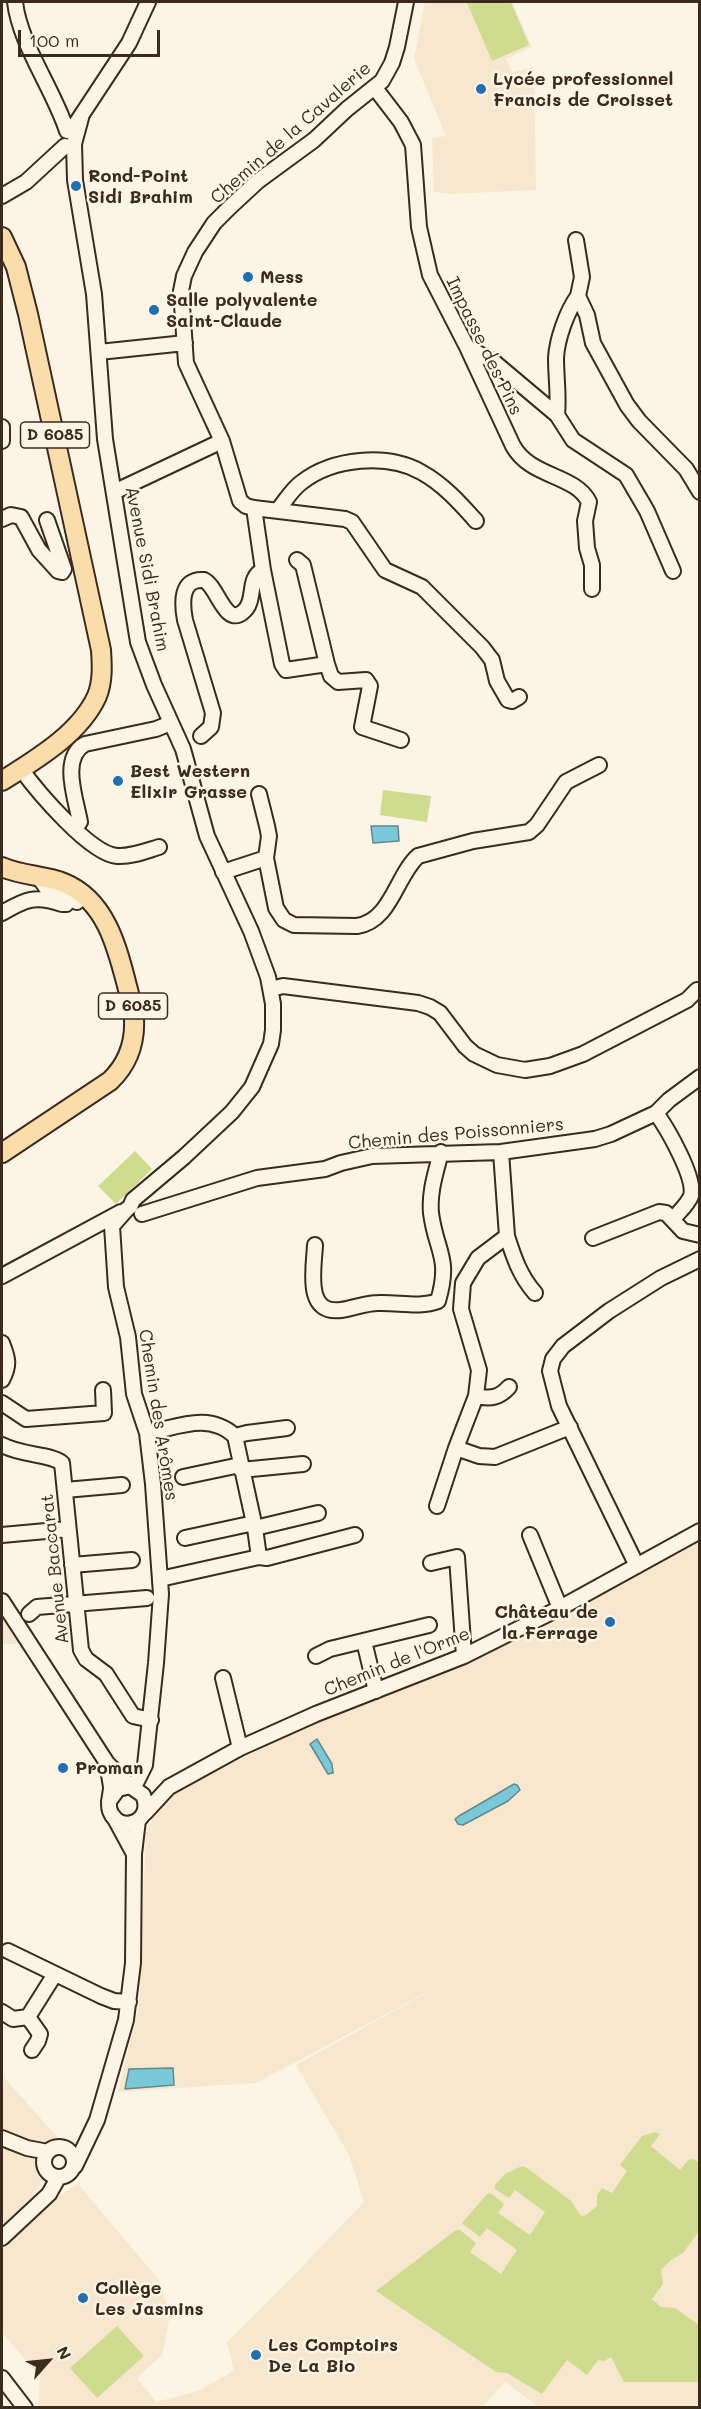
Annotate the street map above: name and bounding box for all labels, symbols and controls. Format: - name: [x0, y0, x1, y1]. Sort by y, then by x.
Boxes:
- scale bar: [21, 18, 164, 56]
- text: 100 m: [29, 28, 79, 52]
- street label: Chemin de la Cavalerie: [206, 57, 376, 209]
- place label: Lycée professionnel Francis de Croisset: [493, 68, 673, 110]
- marker: Lycée professionnel Francis de Croisset: [474, 82, 488, 96]
- place label: Rond-Point Sidi Brahim: [88, 165, 193, 207]
- marker: Rond-Point Sidi Brahim: [69, 179, 83, 193]
- place label: Mess: [260, 266, 303, 288]
- marker: Mess: [241, 270, 255, 284]
- street label: Impasse des Pins: [441, 273, 527, 419]
- place label: Salle polyvalente Saint-Claude: [166, 289, 318, 332]
- marker: Salle polyvalente Saint-Claude: [147, 303, 161, 317]
- road number: D 6085: [20, 422, 90, 448]
- street label: Avenue Sidi Brahim: [120, 485, 174, 653]
- place label: Best Western Elixir Grasse: [130, 760, 250, 802]
- marker: Best Western Elixir Grasse: [111, 774, 125, 788]
- road number: D 6085: [98, 993, 168, 1019]
- street label: Chemin des Poissonniers: [347, 1114, 565, 1154]
- street label: Chemin des Arômes: [134, 1328, 182, 1502]
- street label: Avenue Baccarat: [36, 1493, 74, 1645]
- place label: Château de la Ferrage: [494, 1601, 598, 1644]
- marker: Château de la Ferrage: [603, 1615, 617, 1629]
- street label: Chemin de l'Orme: [321, 1623, 473, 1701]
- place label: Proman: [75, 1757, 143, 1779]
- marker: Proman: [56, 1761, 70, 1775]
- place label: Collège Les Jasmins: [95, 2277, 203, 2320]
- marker: Collège Les Jasmins: [76, 2291, 90, 2305]
- north arrow: [18, 2331, 78, 2391]
- place label: Les Comptoirs De La Bio: [268, 2334, 398, 2376]
- text: N: [52, 2342, 77, 2363]
- marker: Les Comptoirs De La Bio: [249, 2348, 263, 2362]

